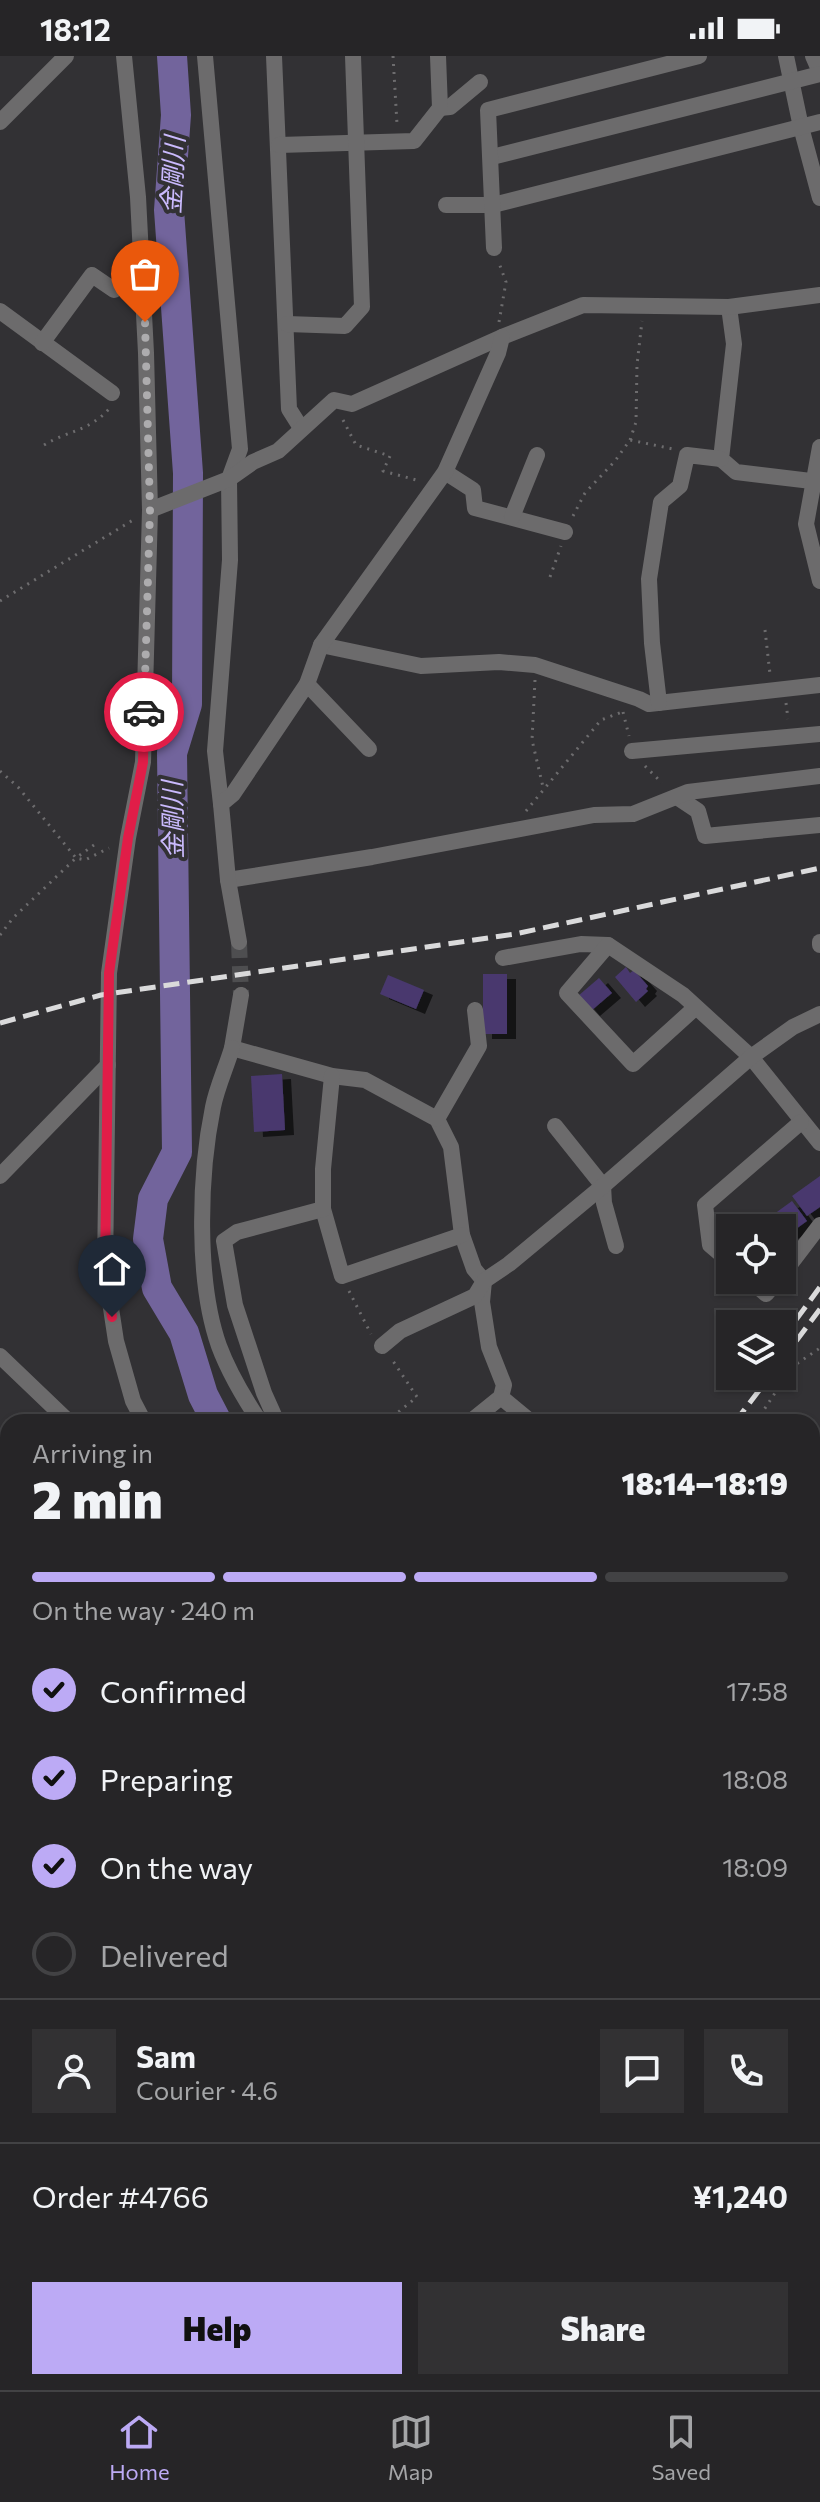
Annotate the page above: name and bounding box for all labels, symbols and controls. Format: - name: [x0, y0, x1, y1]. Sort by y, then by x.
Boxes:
- text: 18:12: [40, 10, 111, 47]
- water label: 金剛川: [154, 132, 189, 215]
- pin: [111, 240, 179, 322]
- icon: bag: [123, 252, 167, 296]
- courier: [104, 672, 184, 752]
- icon: car: [122, 690, 166, 734]
- water label: 金剛川: [155, 778, 188, 859]
- map controls: [716, 1214, 796, 1390]
- button: locate: [716, 1214, 796, 1294]
- pin: [78, 1235, 146, 1317]
- icon: home: [90, 1247, 134, 1291]
- button: layers: [716, 1310, 796, 1390]
- text: Arriving in: [32, 1437, 153, 1468]
- text: 18:14–18:19: [622, 1464, 788, 1501]
- text: 2 min: [32, 1466, 163, 1530]
- text: On the way · 240 m: [32, 1594, 255, 1625]
- icon: check: [32, 1668, 76, 1712]
- text: Confirmed: [100, 1672, 247, 1709]
- text: 17:58: [726, 1675, 788, 1706]
- icon: check: [32, 1756, 76, 1800]
- text: Preparing: [100, 1760, 233, 1797]
- text: 18:08: [722, 1763, 788, 1794]
- icon: check: [32, 1844, 76, 1888]
- text: On the way: [100, 1848, 253, 1885]
- text: 18:09: [722, 1851, 788, 1882]
- text: Delivered: [100, 1936, 229, 1973]
- button: person: [32, 2029, 116, 2113]
- button: chat: [600, 2029, 684, 2113]
- button: phone: [704, 2029, 788, 2113]
- text: Sam: [136, 2037, 196, 2074]
- text: Courier · 4.6: [136, 2074, 278, 2105]
- text: Order #4766: [32, 2177, 209, 2214]
- text: ¥1,240: [693, 2177, 788, 2214]
- button: Help: [32, 2282, 402, 2374]
- button: Share: [418, 2282, 788, 2374]
- tab: Home: [109, 2410, 170, 2485]
- tab: Map: [388, 2410, 433, 2485]
- tab: Saved: [651, 2410, 711, 2485]

